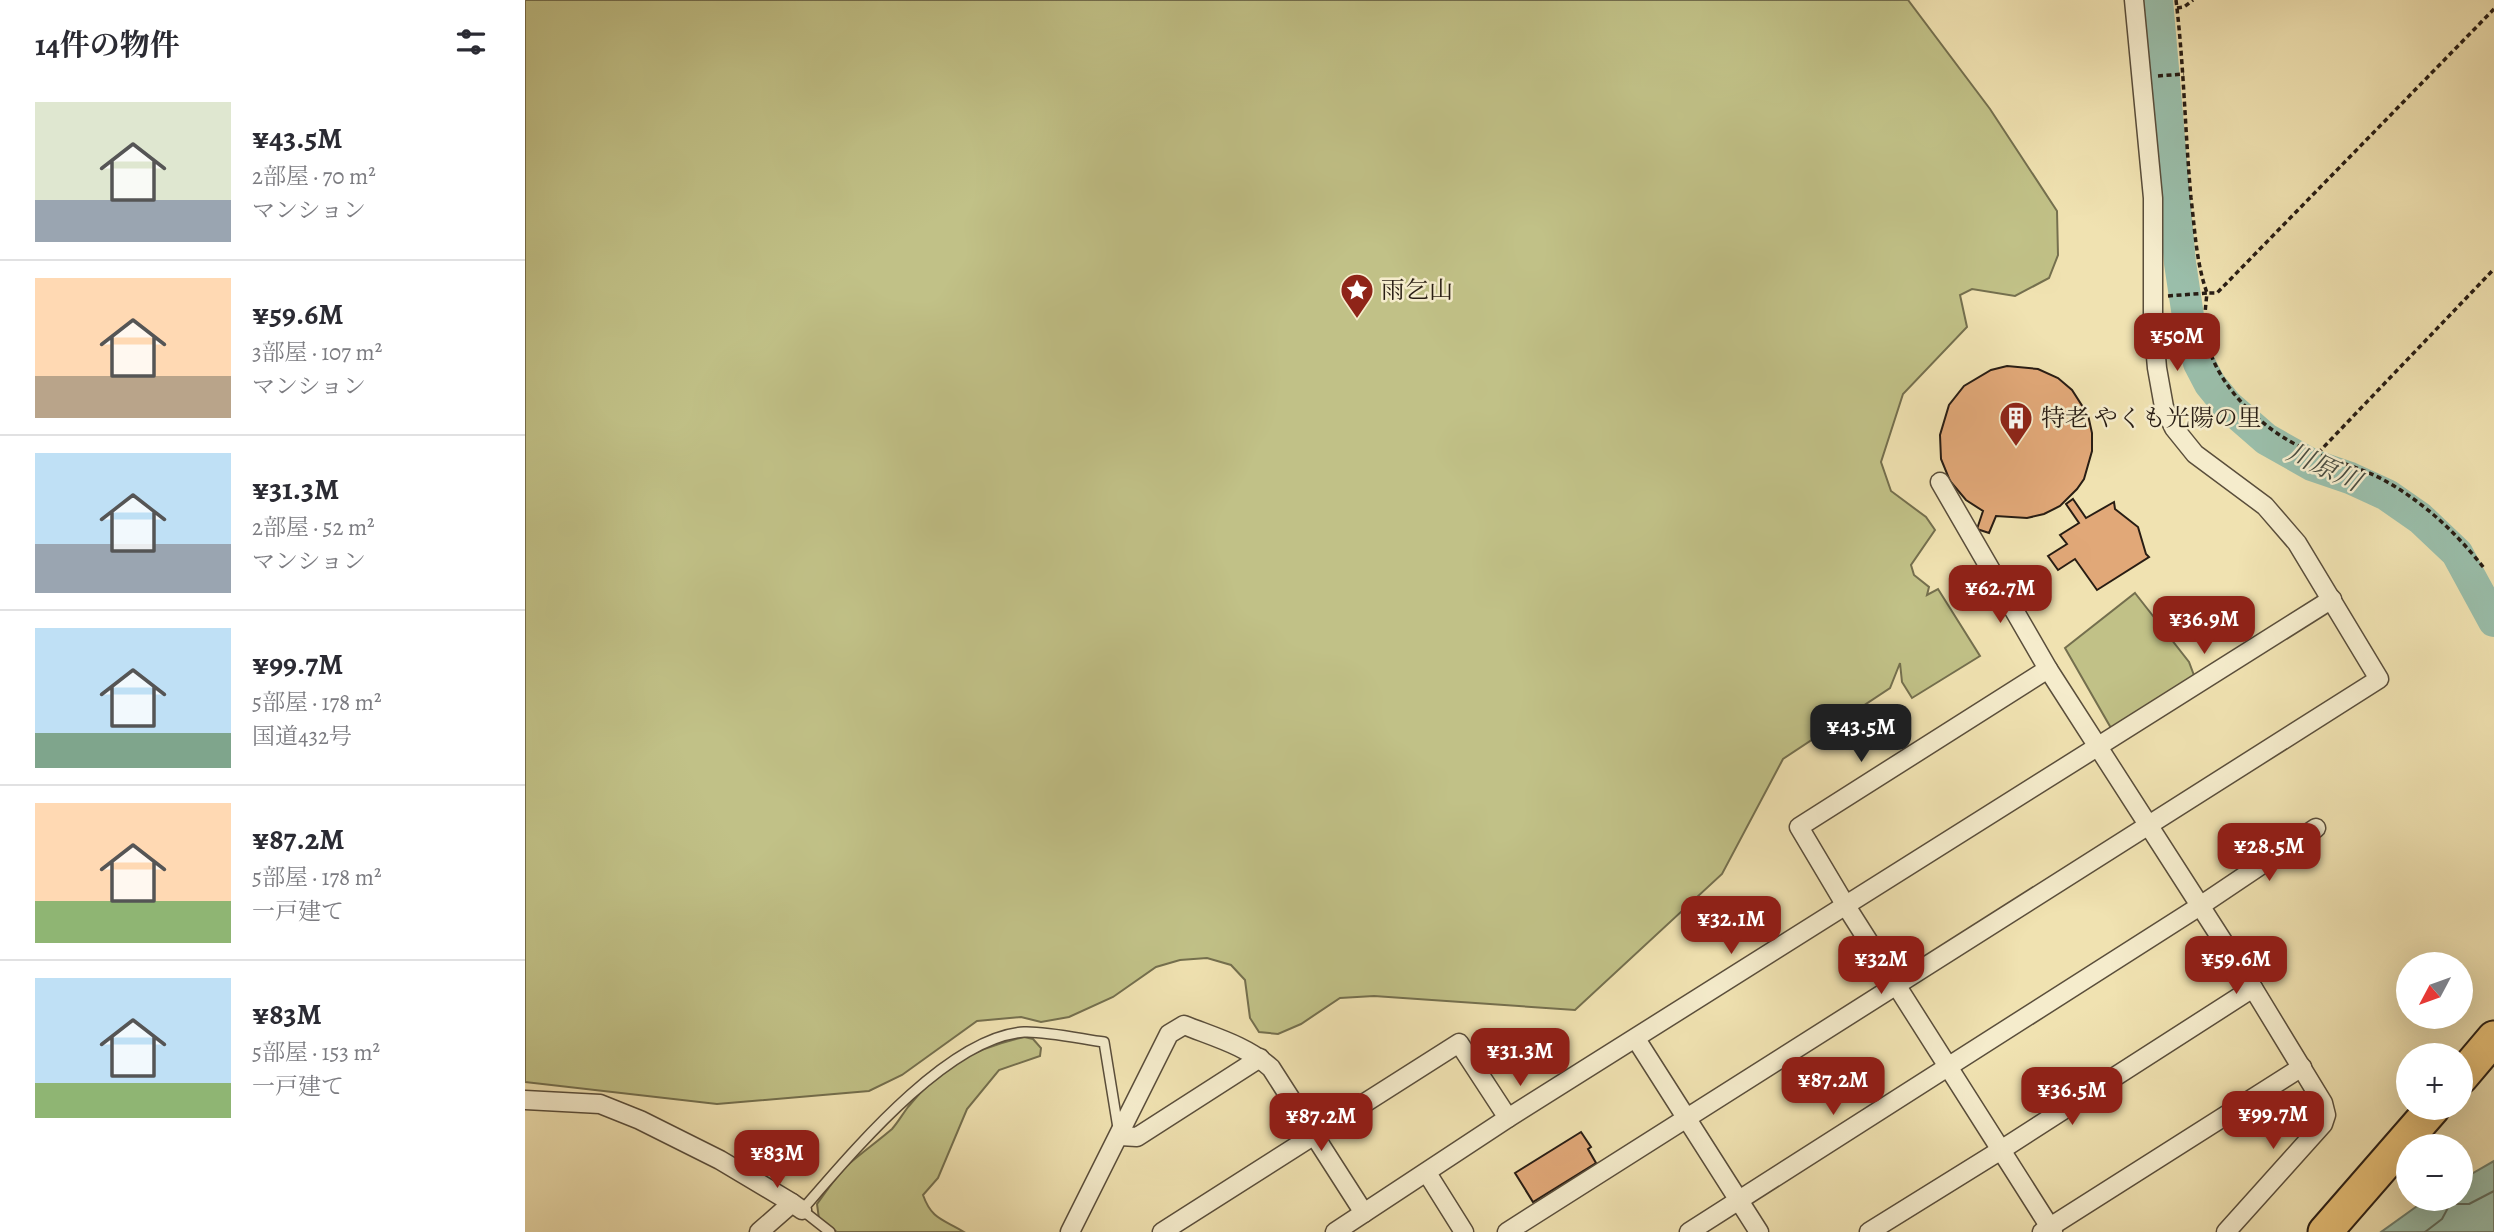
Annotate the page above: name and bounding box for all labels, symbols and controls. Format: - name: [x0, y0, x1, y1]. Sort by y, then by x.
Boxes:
- icon: filters: [452, 23, 490, 61]
- text: 14件の物件: [35, 25, 180, 65]
- text: ¥43.5M: [252, 118, 343, 158]
- icon: home: [91, 130, 175, 214]
- text: 2部屋 · 70 m²: [252, 161, 376, 192]
- text: マンション: [252, 195, 366, 226]
- place icon: 雨乞山: [1338, 271, 1376, 320]
- place label: 雨乞山: [1381, 274, 1453, 306]
- text: ¥59.6M: [252, 294, 343, 334]
- icon: home: [91, 306, 175, 390]
- pin: ¥50M: [2136, 314, 2218, 373]
- text: ¥50M: [2150, 320, 2204, 351]
- text: 3部屋 · 107 m²: [252, 337, 382, 368]
- text: マンション: [252, 371, 366, 402]
- building icon: 特老 やくも光陽の里: [1997, 399, 2035, 448]
- place label: 特老 やくも光陽の里: [2041, 402, 2262, 434]
- water label: 川原川: [2281, 435, 2369, 501]
- text: ¥31.3M: [252, 469, 339, 509]
- icon: home: [91, 481, 175, 565]
- text: 2部屋 · 52 m²: [252, 512, 375, 543]
- text: マンション: [252, 546, 366, 577]
- pin: ¥62.7M: [1943, 566, 2057, 625]
- text: ¥62.7M: [1965, 572, 2035, 603]
- pin: ¥36.9M: [2147, 596, 2261, 656]
- text: ¥36.9M: [2169, 603, 2239, 634]
- text: ¥99.7M: [252, 644, 343, 684]
- icon: home: [91, 656, 175, 740]
- text: 5部屋 · 178 m²: [252, 687, 382, 718]
- pin: ¥43.5M: [1804, 704, 1918, 764]
- text: ¥43.5M: [1826, 711, 1896, 742]
- text: 国道432号: [252, 721, 352, 752]
- text: ¥87.2M: [252, 819, 344, 859]
- pin: ¥28.5M: [2212, 824, 2326, 883]
- text: ¥28.5M: [2234, 830, 2304, 861]
- icon: home: [91, 831, 175, 915]
- text: 5部屋 · 178 m²: [252, 862, 382, 893]
- text: 一戸建て: [252, 896, 344, 927]
- pin: ¥32.1M: [1674, 897, 1788, 956]
- text: ¥32.1M: [1697, 903, 1765, 934]
- pin: ¥32M: [1840, 936, 1922, 996]
- pin: ¥59.6M: [2179, 936, 2293, 996]
- text: ¥32M: [1854, 943, 1908, 974]
- text: ¥59.6M: [2201, 943, 2271, 974]
- north arrow: [2396, 952, 2473, 1029]
- map controls: [2396, 952, 2473, 1211]
- text: ¥83M: [252, 994, 322, 1034]
- icon: home: [91, 1006, 175, 1090]
- pin: ¥31.3M: [1463, 1028, 1577, 1088]
- text: ¥31.3M: [1487, 1035, 1553, 1066]
- text: 5部屋 · 153 m²: [252, 1037, 380, 1068]
- button: +: [2396, 1043, 2473, 1120]
- pin: ¥87.2M: [1776, 1058, 1890, 1117]
- text: ¥87.2M: [1798, 1064, 1868, 1095]
- pin: ¥36.5M: [2015, 1068, 2129, 1127]
- text: 一戸建て: [252, 1071, 344, 1102]
- text: ¥36.5M: [2037, 1074, 2107, 1105]
- pin: ¥99.7M: [2216, 1092, 2330, 1151]
- pin: ¥87.2M: [1264, 1094, 1378, 1153]
- text: ¥99.7M: [2238, 1098, 2308, 1129]
- text: ¥87.2M: [1286, 1100, 1356, 1131]
- pin: ¥83M: [736, 1130, 818, 1190]
- button: −: [2396, 1134, 2473, 1211]
- text: ¥83M: [750, 1137, 804, 1168]

